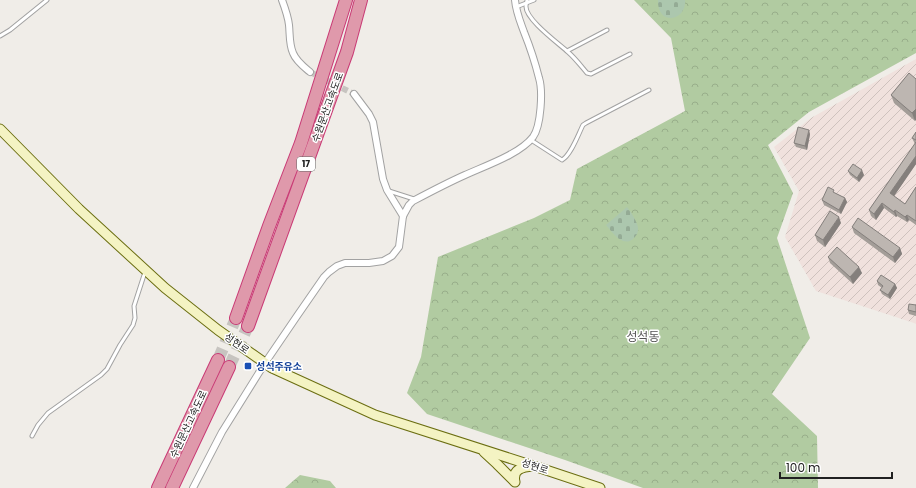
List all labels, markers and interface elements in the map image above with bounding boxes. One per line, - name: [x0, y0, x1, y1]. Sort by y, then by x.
- street label: 수원문산고속도로: [308, 70, 347, 144]
- road number: 17: [297, 157, 315, 171]
- district label: 성석동: [626, 328, 660, 345]
- street label: 성현로: [221, 329, 252, 357]
- place label: 성석주유소: [256, 359, 302, 374]
- marker: 성석주유소: [243, 361, 253, 371]
- street label: 수원문산고속도로: [166, 388, 211, 461]
- scale bar: [780, 454, 892, 480]
- street label: 성현로: [519, 455, 550, 478]
- text: 100 m: [786, 459, 820, 476]

